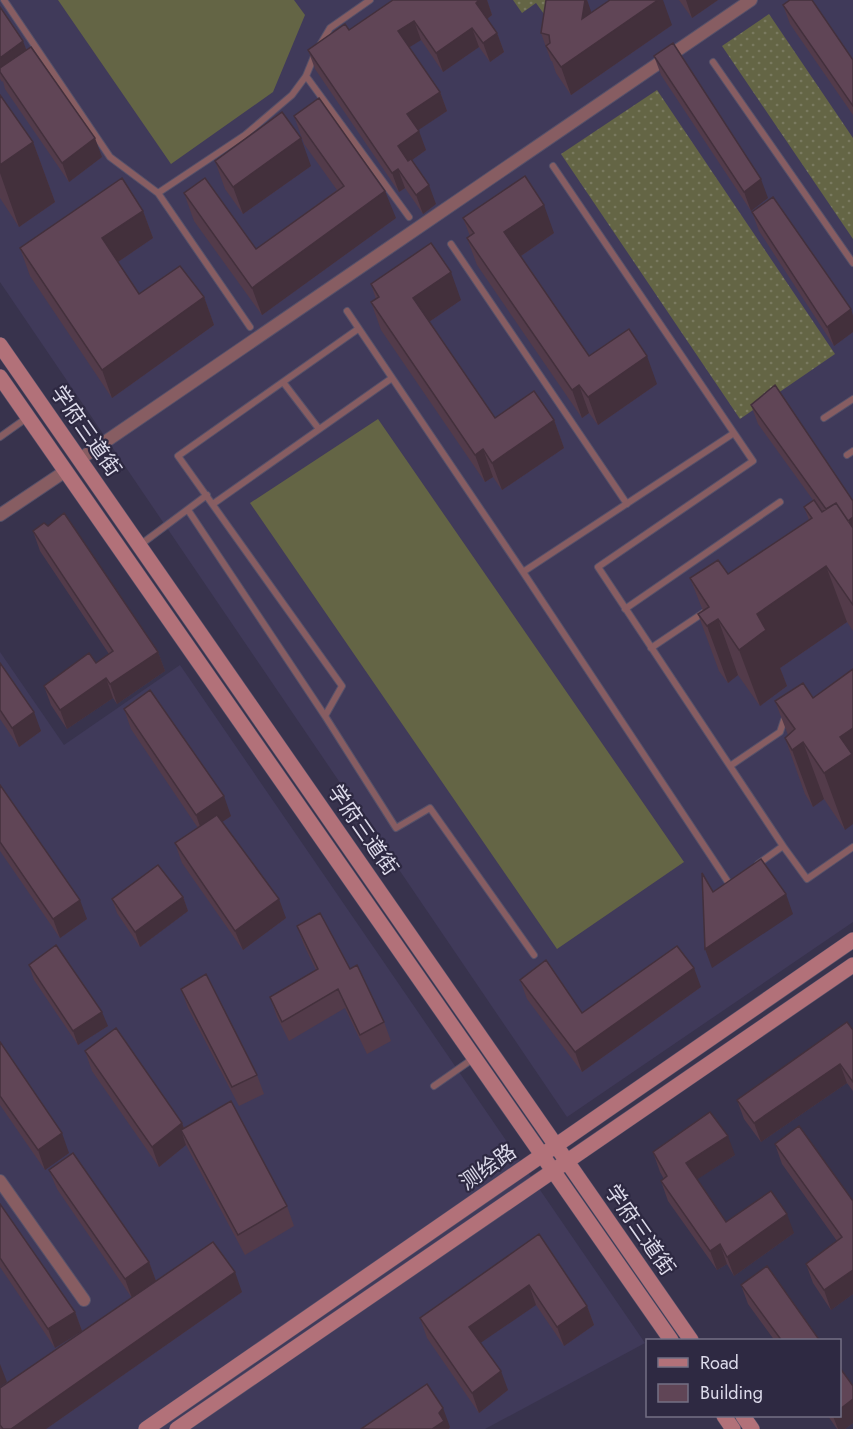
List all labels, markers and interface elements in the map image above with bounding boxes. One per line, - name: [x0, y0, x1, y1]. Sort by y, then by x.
- street label: 学府三道街: [44, 379, 128, 483]
- street label: 学府三道街: [321, 778, 405, 882]
- street label: 测绘路: [454, 1137, 522, 1197]
- street label: 学府三道街: [598, 1178, 682, 1282]
- legend: [646, 1339, 841, 1417]
- text: Road: [700, 1350, 739, 1376]
- text: Building: [700, 1380, 763, 1406]

